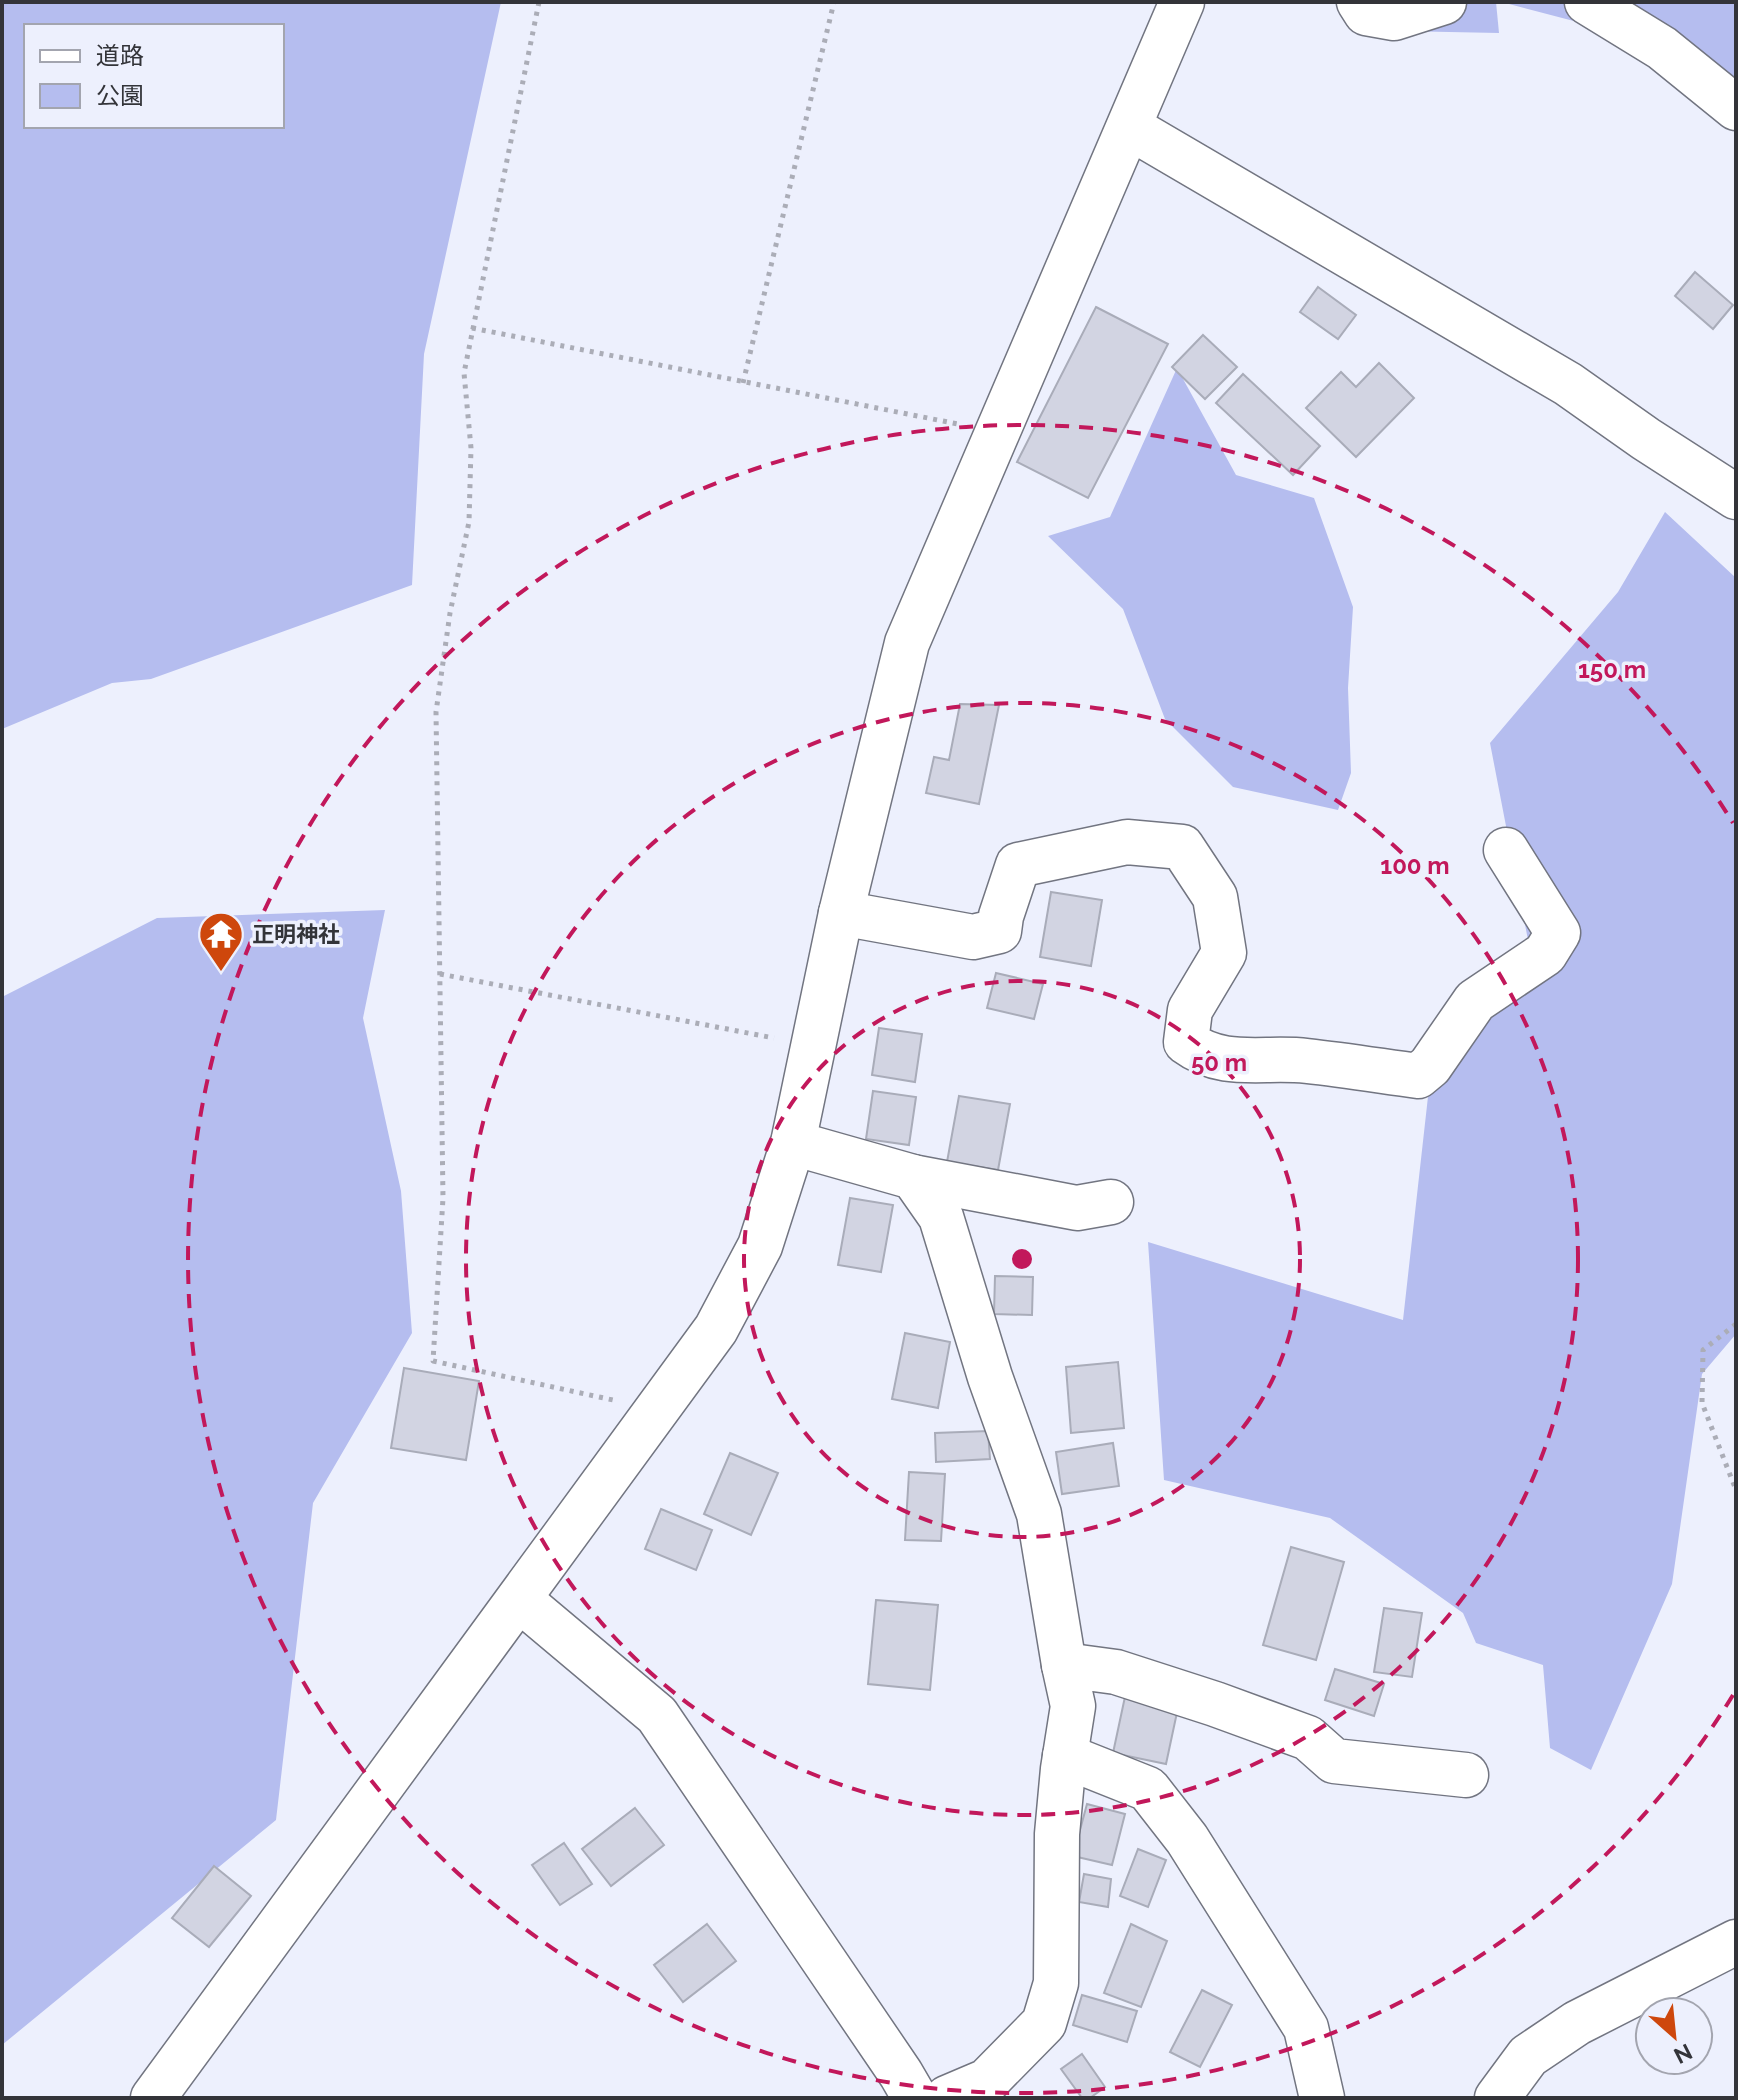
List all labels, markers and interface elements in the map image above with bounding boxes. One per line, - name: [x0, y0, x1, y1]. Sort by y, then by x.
- legend: [24, 24, 284, 128]
- text: 道路: [96, 41, 144, 70]
- text: 公園: [96, 81, 144, 110]
- text: 150 m: [1578, 655, 1646, 684]
- text: 100 m: [1380, 851, 1450, 880]
- temple icon: 正明神社: [197, 910, 245, 973]
- place label: 正明神社: [252, 921, 340, 947]
- text: 50 m: [1191, 1048, 1247, 1077]
- centre of rings: [1008, 1245, 1036, 1273]
- north arrow: [1634, 1996, 1714, 2076]
- text: N: [1670, 2038, 1696, 2069]

